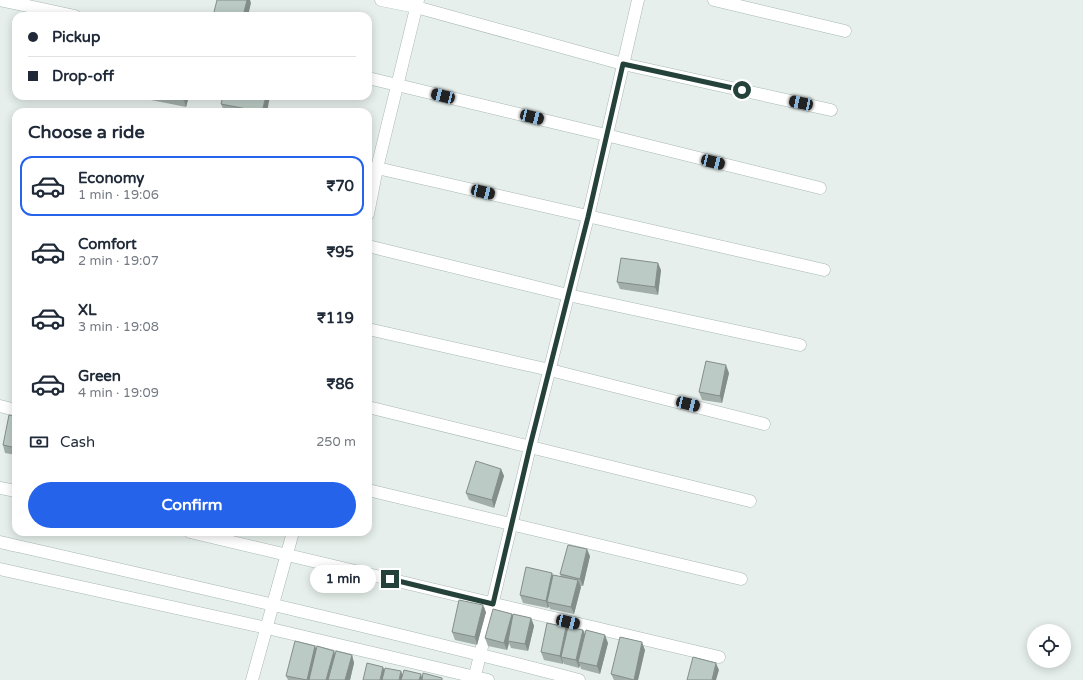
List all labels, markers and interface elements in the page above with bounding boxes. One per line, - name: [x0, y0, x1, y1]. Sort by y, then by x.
- text: Pickup: [52, 28, 100, 46]
- text: Drop-off: [52, 67, 114, 85]
- route start: [733, 81, 751, 99]
- car: [430, 87, 456, 105]
- car: [788, 95, 814, 111]
- car: [519, 108, 545, 126]
- text: Choose a ride: [28, 121, 145, 143]
- car: [700, 153, 726, 171]
- icon: car: [30, 168, 66, 204]
- text: Economy: [78, 169, 144, 187]
- text: ₹70: [326, 177, 354, 195]
- car: [470, 183, 496, 201]
- text: 1 min · 19:06: [78, 187, 159, 203]
- icon: car: [30, 234, 66, 270]
- text: Comfort: [78, 235, 137, 253]
- text: ₹95: [326, 243, 354, 261]
- text: 2 min · 19:07: [78, 253, 159, 269]
- icon: car: [30, 300, 66, 336]
- text: XL: [78, 301, 97, 319]
- text: ₹119: [317, 309, 354, 327]
- text: 3 min · 19:08: [78, 319, 159, 335]
- icon: car: [30, 366, 66, 402]
- text: Green: [78, 367, 121, 385]
- text: ₹86: [326, 375, 354, 393]
- text: 4 min · 19:09: [78, 385, 159, 401]
- car: [675, 395, 701, 413]
- icon: cash: [28, 431, 50, 453]
- text: Cash: [60, 433, 95, 451]
- text: 250 m: [316, 434, 356, 450]
- button: Confirm: [28, 482, 356, 528]
- callout: 1 min: [310, 565, 376, 593]
- route end: [381, 570, 399, 588]
- text: 1 min: [326, 571, 360, 587]
- car: [555, 613, 581, 631]
- map controls: [1027, 624, 1071, 668]
- button: locate: [1027, 624, 1071, 668]

